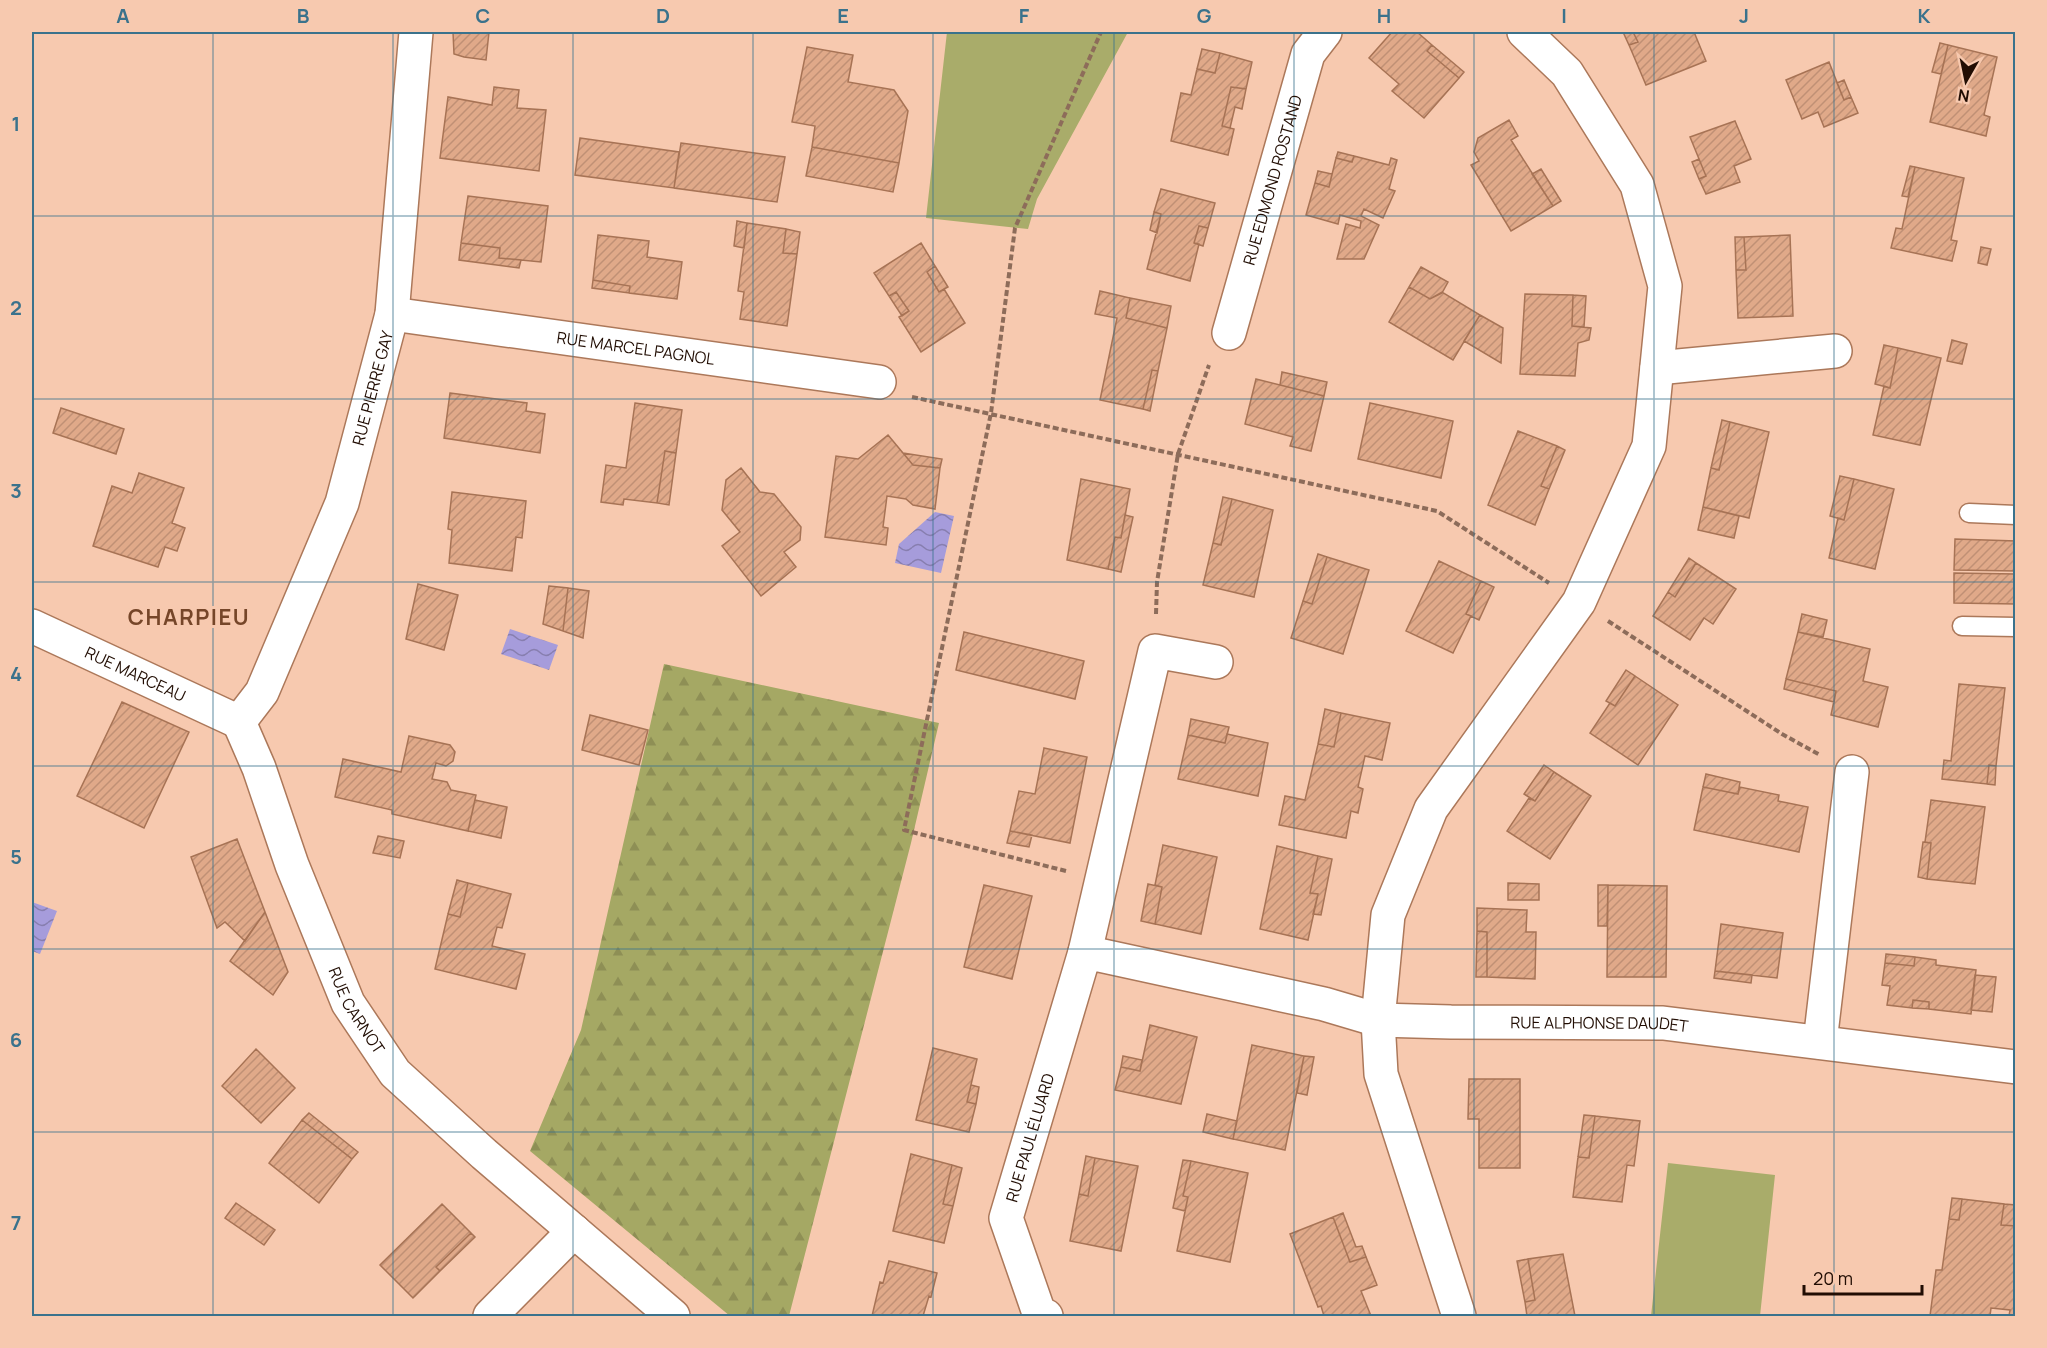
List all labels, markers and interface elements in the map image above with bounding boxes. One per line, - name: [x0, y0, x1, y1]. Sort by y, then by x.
- text: A: [116, 2, 130, 29]
- text: B: [297, 2, 310, 29]
- text: C: [476, 2, 490, 29]
- text: D: [656, 2, 670, 29]
- text: E: [837, 2, 849, 29]
- text: F: [1019, 2, 1030, 29]
- text: G: [1197, 2, 1212, 29]
- text: H: [1377, 2, 1391, 29]
- text: I: [1561, 2, 1567, 29]
- text: J: [1739, 2, 1749, 29]
- text: K: [1918, 2, 1931, 29]
- north arrow: [1936, 51, 1996, 111]
- text: N: [1956, 84, 1971, 108]
- street label: RUE EDMOND ROSTAND: [1238, 92, 1307, 268]
- text: 1: [12, 110, 20, 137]
- text: 2: [10, 294, 22, 321]
- street label: RUE MARCEL PAGNOL: [555, 326, 716, 370]
- street label: RUE PIERRE GAY: [347, 328, 398, 448]
- text: 3: [10, 477, 22, 504]
- district label: CHARPIEU: [128, 602, 250, 632]
- street label: RUE MARCEAU: [81, 641, 189, 707]
- text: 4: [10, 660, 22, 687]
- text: 5: [10, 843, 22, 870]
- street label: RUE CARNOT: [324, 964, 390, 1058]
- street label: RUE ALPHONSE DAUDET: [1510, 1011, 1690, 1037]
- text: 6: [10, 1026, 22, 1053]
- street label: RUE PAUL ÉLUARD: [1000, 1070, 1059, 1205]
- text: 7: [11, 1209, 21, 1236]
- scale bar: [1804, 1258, 1922, 1296]
- text: 20 m: [1813, 1266, 1853, 1290]

